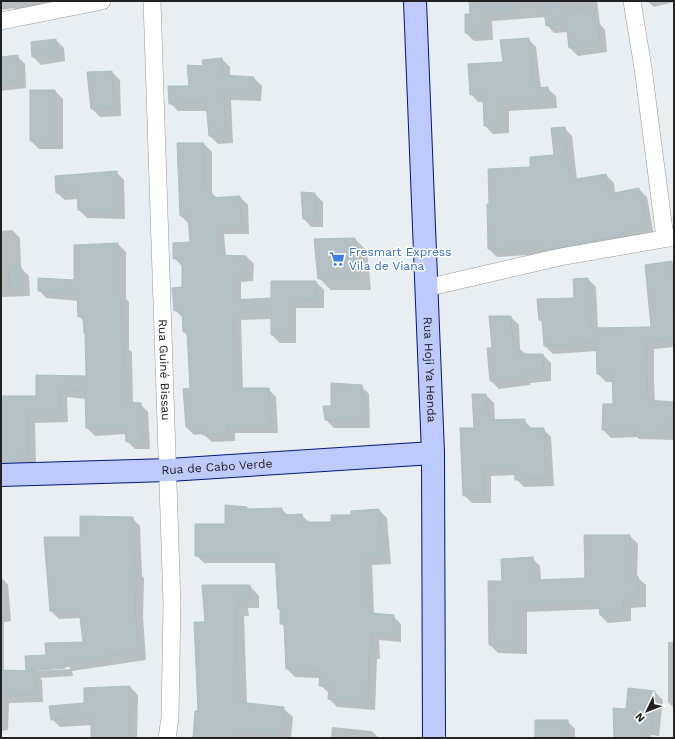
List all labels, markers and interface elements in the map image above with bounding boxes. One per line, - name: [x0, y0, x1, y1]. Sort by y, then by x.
- place label: Fresmart Express Vila de Viana: [349, 245, 452, 273]
- supermarket icon: Fresmart Express Vila de Viana: [328, 250, 346, 268]
- street label: Rua Hoji Ya Henda: [421, 317, 439, 423]
- street label: Rua Guiné Bissau: [156, 319, 173, 421]
- street label: Rua de Cabo Verde: [161, 456, 273, 477]
- north arrow: [627, 691, 667, 731]
- text: N: [633, 710, 648, 725]

